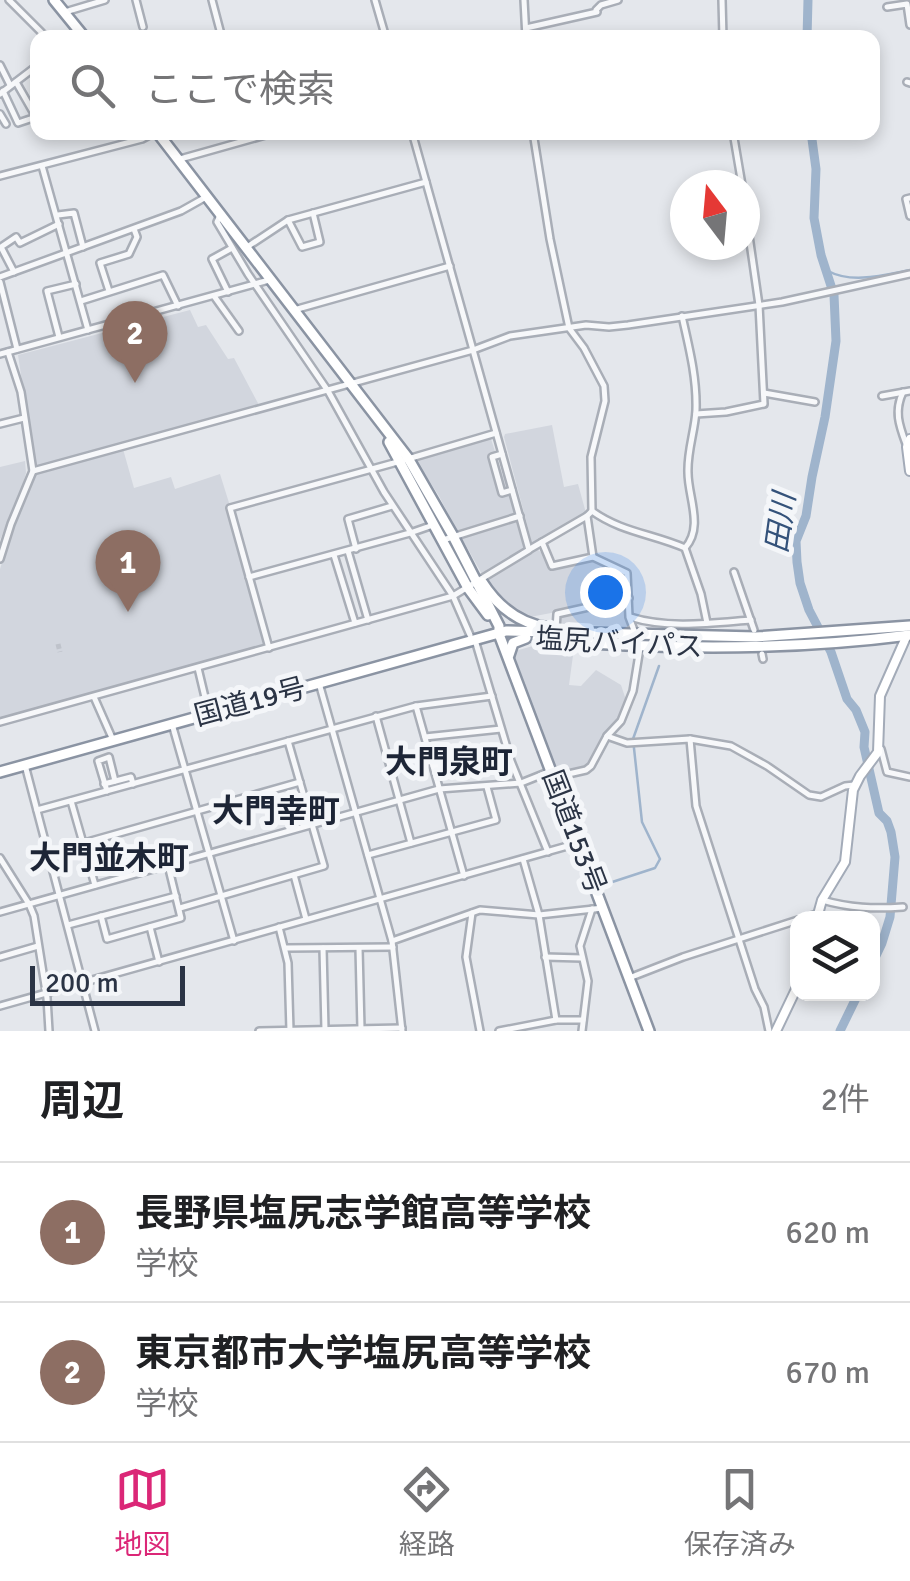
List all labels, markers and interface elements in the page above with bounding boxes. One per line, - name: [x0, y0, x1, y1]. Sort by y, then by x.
- search box: [30, 30, 880, 140]
- icon: search: [65, 58, 120, 113]
- text: ここで検索: [145, 66, 335, 113]
- north arrow: [670, 170, 760, 260]
- pin: 2: [102, 300, 168, 383]
- water label: 田川: [759, 488, 804, 555]
- pin: 1: [96, 530, 160, 612]
- your location: [580, 567, 631, 618]
- street label: 塩尻バイパス: [534, 622, 704, 664]
- street label: 国道19号: [190, 671, 310, 733]
- district label: 大門泉町: [385, 743, 513, 782]
- street label: 国道153号: [535, 766, 613, 898]
- district label: 大門幸町: [212, 792, 340, 831]
- district label: 大門並木町: [29, 839, 189, 878]
- map controls: [790, 911, 880, 1001]
- button: layers: [790, 911, 880, 1001]
- scale bar: [30, 961, 185, 1006]
- text: 200 m: [45, 966, 119, 1000]
- text: 周辺: [40, 1076, 124, 1127]
- text: 2件: [821, 1080, 870, 1119]
- text: 長野県塩尻志学館高等学校: [135, 1190, 591, 1237]
- text: 1: [64, 1213, 81, 1252]
- text: 620 m: [786, 1213, 870, 1252]
- text: 学校: [135, 1244, 199, 1283]
- text: 東京都市大学塩尻高等学校: [135, 1330, 591, 1377]
- text: 2: [64, 1353, 81, 1392]
- text: 670 m: [786, 1353, 870, 1392]
- text: 学校: [135, 1384, 199, 1423]
- tab: 地図: [114, 1462, 170, 1562]
- tab: 経路: [399, 1462, 455, 1562]
- tab: 保存済み: [684, 1462, 796, 1562]

